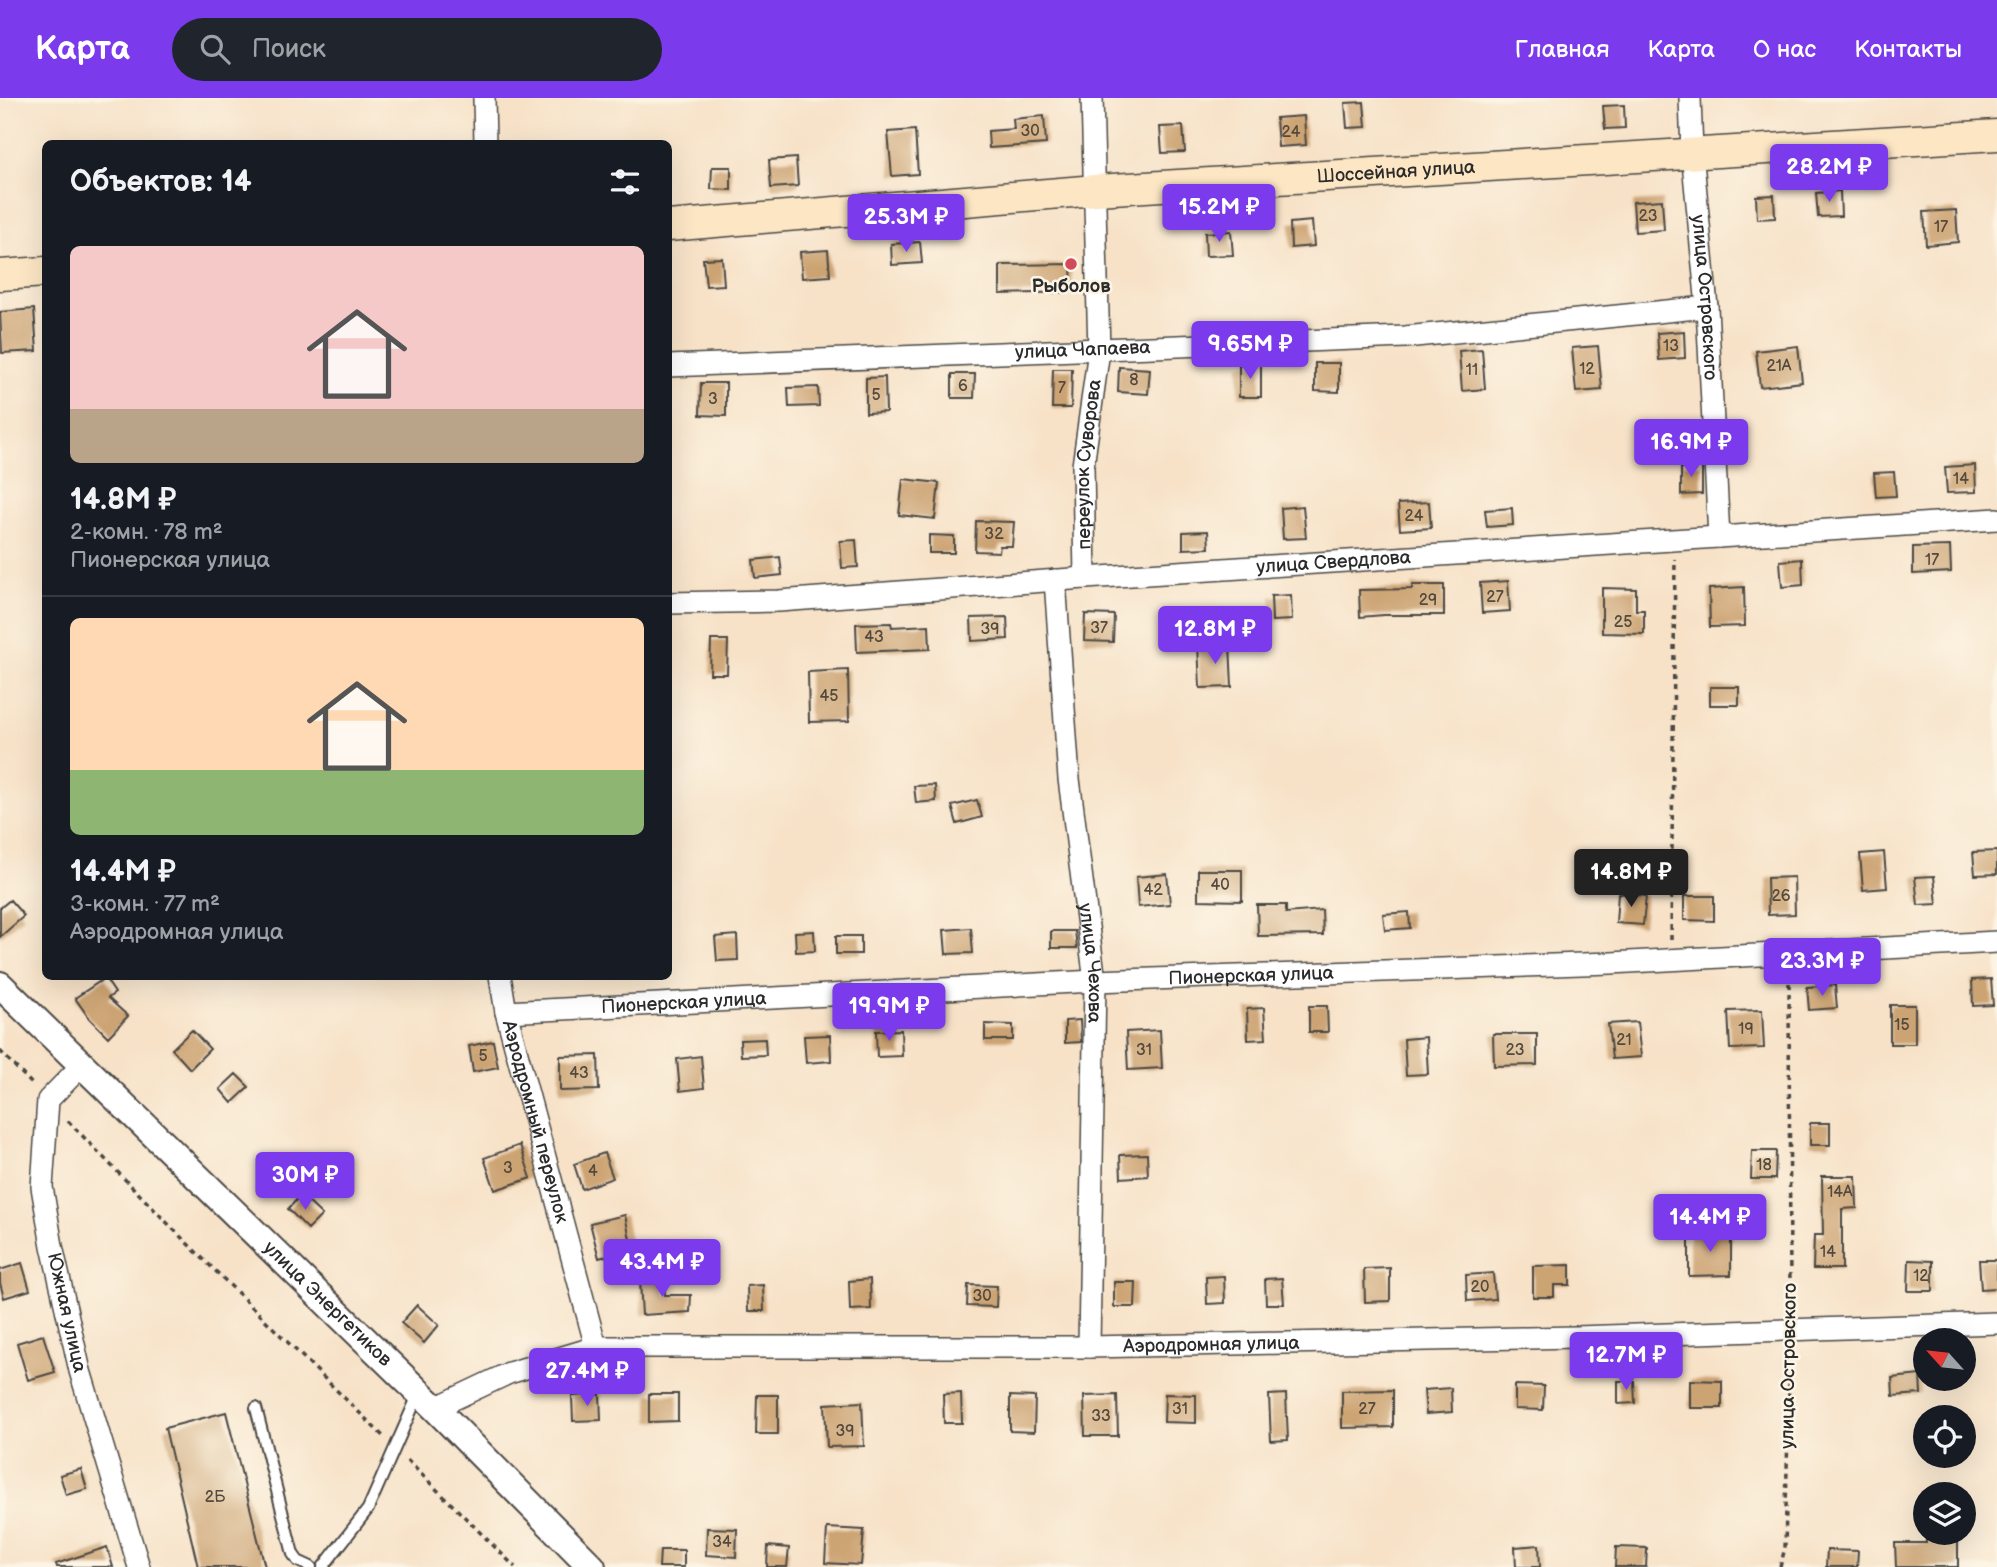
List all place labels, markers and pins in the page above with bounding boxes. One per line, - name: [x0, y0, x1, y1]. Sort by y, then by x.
- pin: 28.2M ₽: [1764, 144, 1894, 204]
- pin: 15.2M ₽: [1154, 184, 1284, 244]
- pin: 25.3M ₽: [841, 194, 971, 254]
- marker: Рыболов: [1063, 256, 1079, 272]
- place label: Рыболов: [1031, 275, 1111, 298]
- pin: 9.65M ₽: [1185, 322, 1315, 381]
- pin: 16.9M ₽: [1626, 420, 1756, 479]
- pin: 12.8M ₽: [1150, 606, 1280, 666]
- pin: 14.8M ₽: [1566, 850, 1696, 909]
- pin: 23.3M ₽: [1757, 939, 1887, 998]
- pin: 19.9M ₽: [824, 984, 954, 1043]
- pin: 30M ₽: [256, 1152, 354, 1212]
- pin: 14.4M ₽: [1645, 1194, 1775, 1254]
- pin: 43.4M ₽: [597, 1240, 727, 1299]
- pin: 12.7M ₽: [1561, 1332, 1691, 1392]
- pin: 27.4M ₽: [522, 1348, 652, 1408]

